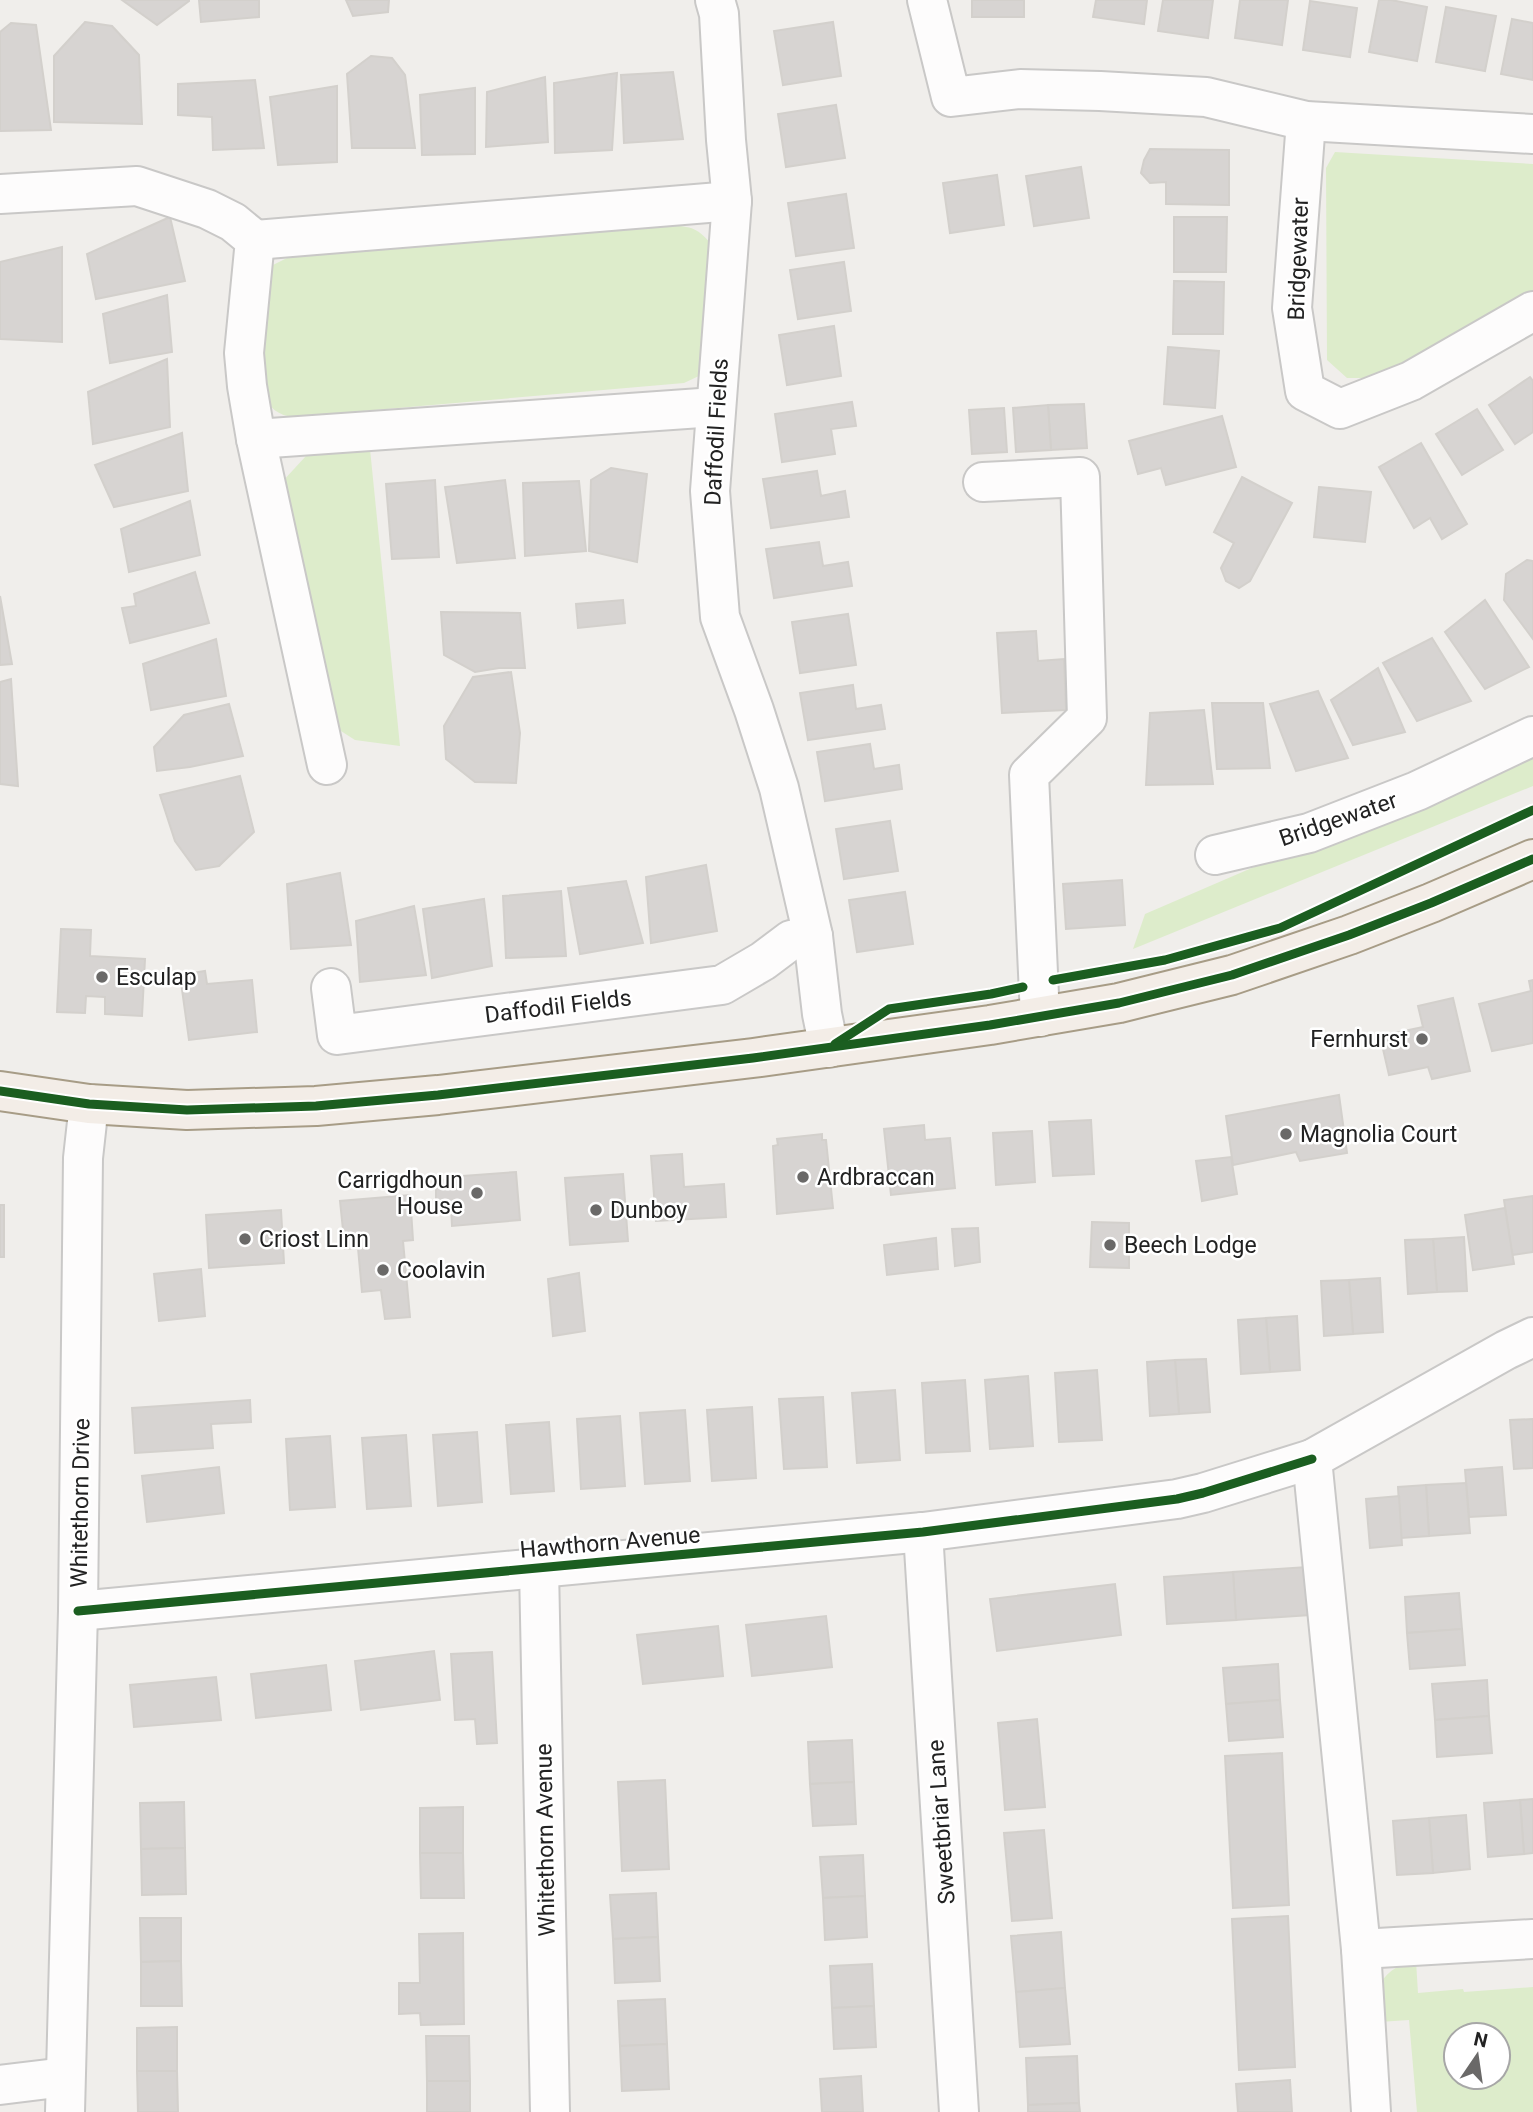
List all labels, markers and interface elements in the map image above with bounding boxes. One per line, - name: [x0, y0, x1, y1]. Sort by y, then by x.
- street label: Bridgewater: [1283, 197, 1314, 321]
- street label: Daffodil Fields: [699, 358, 734, 506]
- street label: Bridgewater: [1276, 787, 1401, 852]
- place label: Esculap: [116, 964, 197, 991]
- marker: Esculap: [94, 969, 110, 985]
- street label: Daffodil Fields: [483, 984, 633, 1029]
- place label: Fernhurst: [1310, 1026, 1408, 1053]
- marker: Fernhurst: [1414, 1031, 1430, 1047]
- place label: Magnolia Court: [1300, 1121, 1457, 1148]
- marker: Magnolia Court: [1278, 1126, 1294, 1142]
- place label: Ardbraccan: [817, 1164, 935, 1191]
- place label: Carrigdhoun House: [337, 1167, 463, 1220]
- marker: Ardbraccan: [795, 1169, 811, 1185]
- marker: Carrigdhoun House: [469, 1185, 485, 1201]
- place label: Dunboy: [610, 1197, 687, 1224]
- marker: Dunboy: [588, 1202, 604, 1218]
- place label: Criost Linn: [259, 1226, 369, 1253]
- marker: Criost Linn: [237, 1231, 253, 1247]
- place label: Beech Lodge: [1124, 1232, 1257, 1259]
- marker: Beech Lodge: [1102, 1237, 1118, 1253]
- place label: Coolavin: [397, 1257, 486, 1284]
- marker: Coolavin: [375, 1262, 391, 1278]
- street label: Whitethorn Drive: [66, 1418, 95, 1588]
- street label: Hawthorn Avenue: [519, 1521, 701, 1564]
- street label: Sweetbriar Lane: [922, 1739, 961, 1905]
- street label: Whitethorn Avenue: [530, 1743, 561, 1937]
- north arrow: [1442, 2021, 1512, 2091]
- text: N: [1472, 2027, 1490, 2053]

